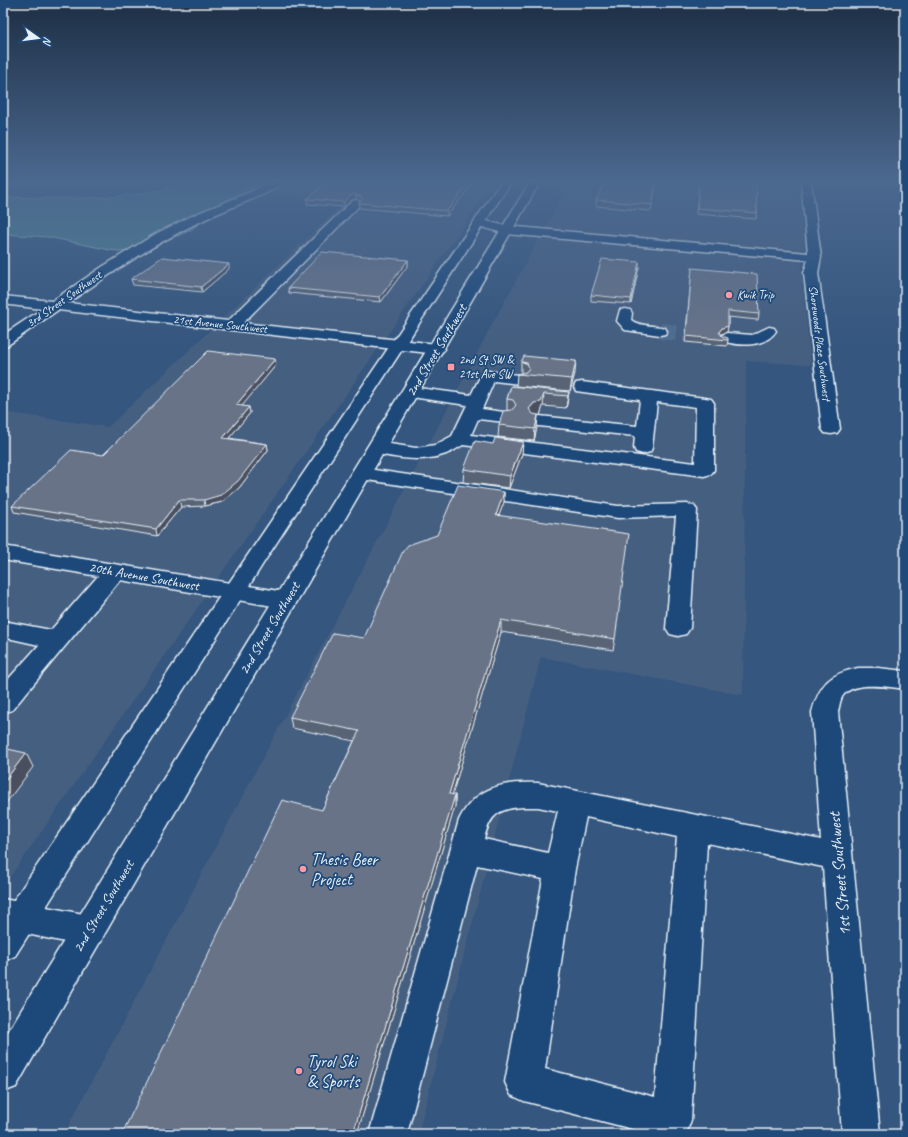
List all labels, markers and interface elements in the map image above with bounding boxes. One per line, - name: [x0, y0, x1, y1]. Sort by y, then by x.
- north arrow: [18, 18, 58, 58]
- text: N: [40, 35, 55, 48]
- street label: 3rd Street Southwest: [23, 267, 106, 331]
- street label: Shorewoods Place Southwest: [805, 284, 835, 404]
- place label: Kwik Trip: [737, 287, 775, 303]
- marker: Kwik Trip: [724, 290, 734, 300]
- street label: 2nd Street Southwest: [402, 300, 471, 399]
- street label: 21st Avenue Southwest: [172, 311, 269, 337]
- place label: 2nd St SW & 21st Ave SW: [459, 352, 515, 382]
- marker: 2nd St SW & 21st Ave SW: [446, 362, 456, 372]
- street label: 20th Avenue Southwest: [87, 558, 202, 595]
- street label: 2nd Street Southwest: [235, 578, 304, 677]
- street label: 1st Street Southwest: [823, 809, 855, 937]
- place label: Thesis Beer Project: [311, 849, 379, 890]
- street label: 2nd Street Southwest: [69, 856, 138, 955]
- marker: Thesis Beer Project: [298, 864, 308, 874]
- place label: Tyrol Ski & Sports: [307, 1051, 361, 1092]
- marker: Tyrol Ski & Sports: [294, 1066, 304, 1076]

